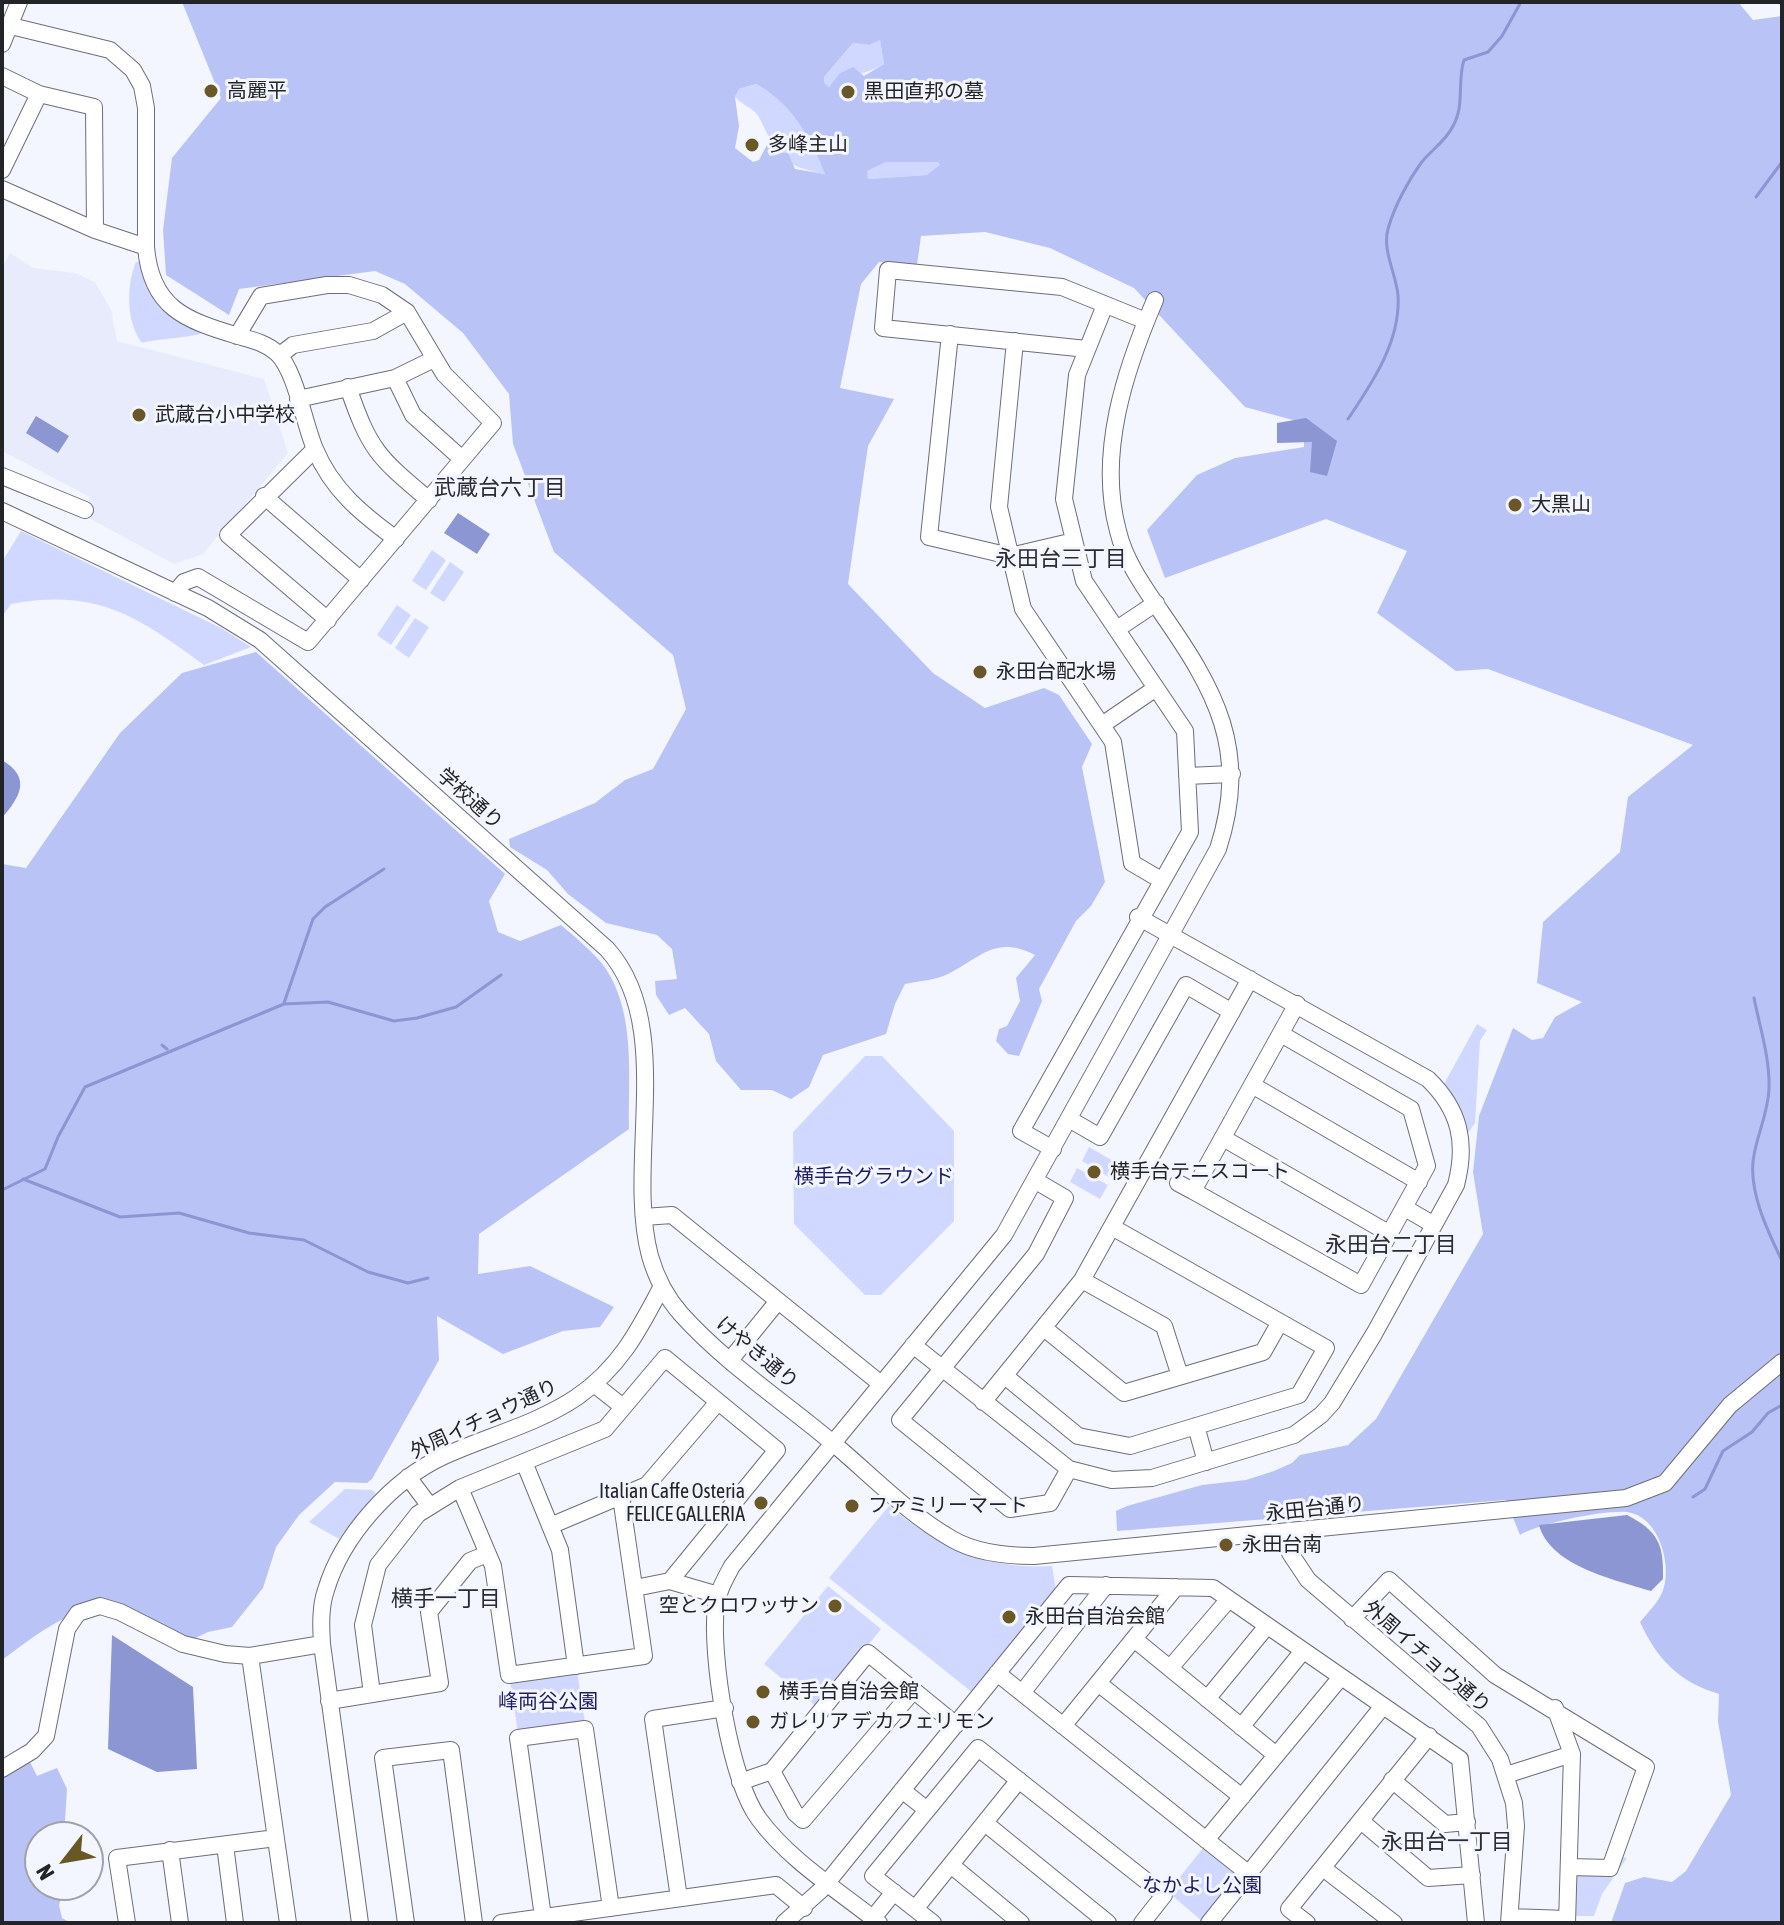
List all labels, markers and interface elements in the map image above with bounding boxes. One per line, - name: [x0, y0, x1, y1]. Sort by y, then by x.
- place label: 高麗平: [227, 79, 287, 103]
- place label: 黒田直邦の墓: [864, 80, 984, 104]
- marker: 高麗平: [202, 82, 220, 100]
- marker: 黒田直邦の墓: [839, 83, 857, 101]
- place label: 多峰主山: [768, 133, 848, 157]
- marker: 多峰主山: [743, 136, 761, 154]
- place label: 武蔵台小中学校: [155, 403, 295, 427]
- marker: 武蔵台小中学校: [130, 406, 148, 424]
- district label: 武蔵台六丁目: [434, 475, 566, 501]
- place label: 大黒山: [1531, 493, 1591, 517]
- marker: 大黒山: [1506, 496, 1524, 514]
- district label: 永田台三丁目: [995, 546, 1127, 572]
- place label: 永田台配水場: [996, 660, 1116, 684]
- marker: 永田台配水場: [971, 663, 989, 681]
- street label: 学校通り: [432, 763, 508, 835]
- place label: 横手台テニスコート: [1110, 1160, 1290, 1184]
- marker: 横手台テニスコート: [1085, 1163, 1103, 1181]
- park label: 横手台グラウンド: [794, 1165, 954, 1189]
- district label: 永田台二丁目: [1325, 1232, 1457, 1258]
- street label: けやき通り: [711, 1312, 803, 1394]
- street label: 外周イチョウ通り: [406, 1374, 562, 1464]
- place label: Italian Caffe Osteria FELICE GALLERIA: [599, 1480, 745, 1527]
- street label: 永田台通り: [1264, 1492, 1366, 1526]
- marker: Italian Caffe Osteria FELICE GALLERIA: [752, 1494, 770, 1512]
- place label: ファミリーマート: [868, 1494, 1028, 1518]
- marker: ファミリーマート: [843, 1497, 861, 1515]
- place label: 永田台南: [1242, 1533, 1322, 1557]
- marker: 永田台南: [1217, 1536, 1235, 1554]
- district label: 横手一丁目: [391, 1586, 501, 1612]
- place label: 空とクロワッサン: [659, 1594, 819, 1618]
- street label: 外周イチョウ通り: [1359, 1595, 1495, 1719]
- marker: 空とクロワッサン: [826, 1597, 844, 1615]
- place label: 永田台自治会館: [1025, 1605, 1165, 1629]
- marker: 永田台自治会館: [1000, 1608, 1018, 1626]
- place label: 横手台自治会館: [779, 1680, 919, 1704]
- marker: 横手台自治会館: [754, 1683, 772, 1701]
- park label: 峰両谷公園: [498, 1690, 598, 1714]
- place label: ガレリア デ カフェリモン: [769, 1710, 994, 1734]
- marker: ガレリア デ カフェリモン: [744, 1713, 762, 1731]
- north arrow: [24, 1821, 104, 1901]
- district label: 永田台一丁目: [1381, 1829, 1513, 1855]
- text: N: [31, 1860, 60, 1885]
- park label: なかよし公園: [1142, 1874, 1262, 1898]

